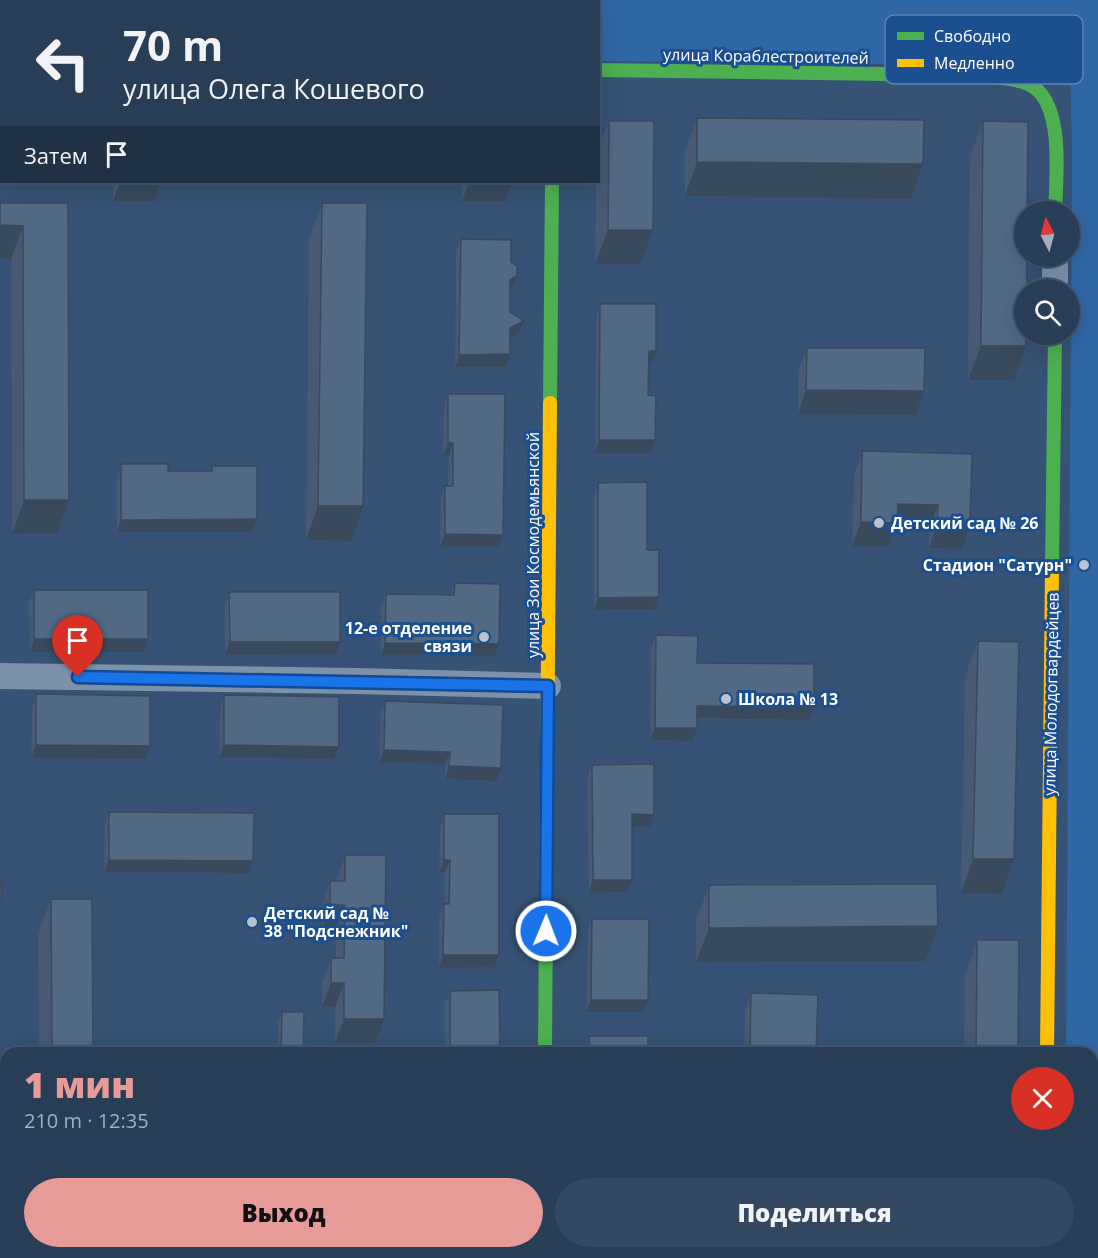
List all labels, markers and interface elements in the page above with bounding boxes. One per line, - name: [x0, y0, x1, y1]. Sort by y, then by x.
- legend: [885, 15, 1083, 84]
- text: 70 m: [123, 16, 223, 73]
- icon: left: [24, 24, 102, 102]
- text: Свободно: [934, 25, 1011, 47]
- street label: улица Кораблестроителей: [663, 43, 869, 69]
- text: Медленно: [934, 52, 1015, 74]
- text: улица Олега Кошевого: [123, 70, 425, 107]
- icon: arrive: [100, 138, 133, 171]
- text: Затем: [24, 140, 88, 170]
- north arrow: [1014, 201, 1080, 267]
- map controls: [1014, 201, 1080, 345]
- button: search: [1014, 279, 1080, 345]
- street label: улица Зои Космодемьянской: [522, 432, 544, 658]
- place label: Детский сад № 26: [891, 512, 1038, 534]
- marker: Детский сад № 26: [872, 516, 886, 530]
- place label: Стадион "Сатурн": [923, 554, 1072, 576]
- marker: Стадион "Сатурн": [1077, 558, 1091, 572]
- street label: улица Молодогвардейцев: [1038, 592, 1064, 796]
- pin: [52, 615, 103, 677]
- place label: 12-е отделение связи: [345, 617, 472, 657]
- icon: arrive: [61, 624, 94, 657]
- marker: 12-е отделение связи: [477, 630, 491, 644]
- place label: Школа № 13: [738, 688, 838, 710]
- marker: Школа № 13: [719, 692, 733, 706]
- position arrow: [514, 899, 578, 963]
- place label: Детский сад № 38 "Подснежник": [264, 902, 408, 942]
- marker: Детский сад № 38 "Подснежник": [245, 915, 259, 929]
- text: 1 мин: [24, 1060, 135, 1109]
- button: close: [1011, 1067, 1074, 1130]
- text: 210 m · 12:35: [24, 1107, 149, 1134]
- button: Выход: [24, 1178, 543, 1247]
- button: Поделиться: [555, 1178, 1074, 1247]

